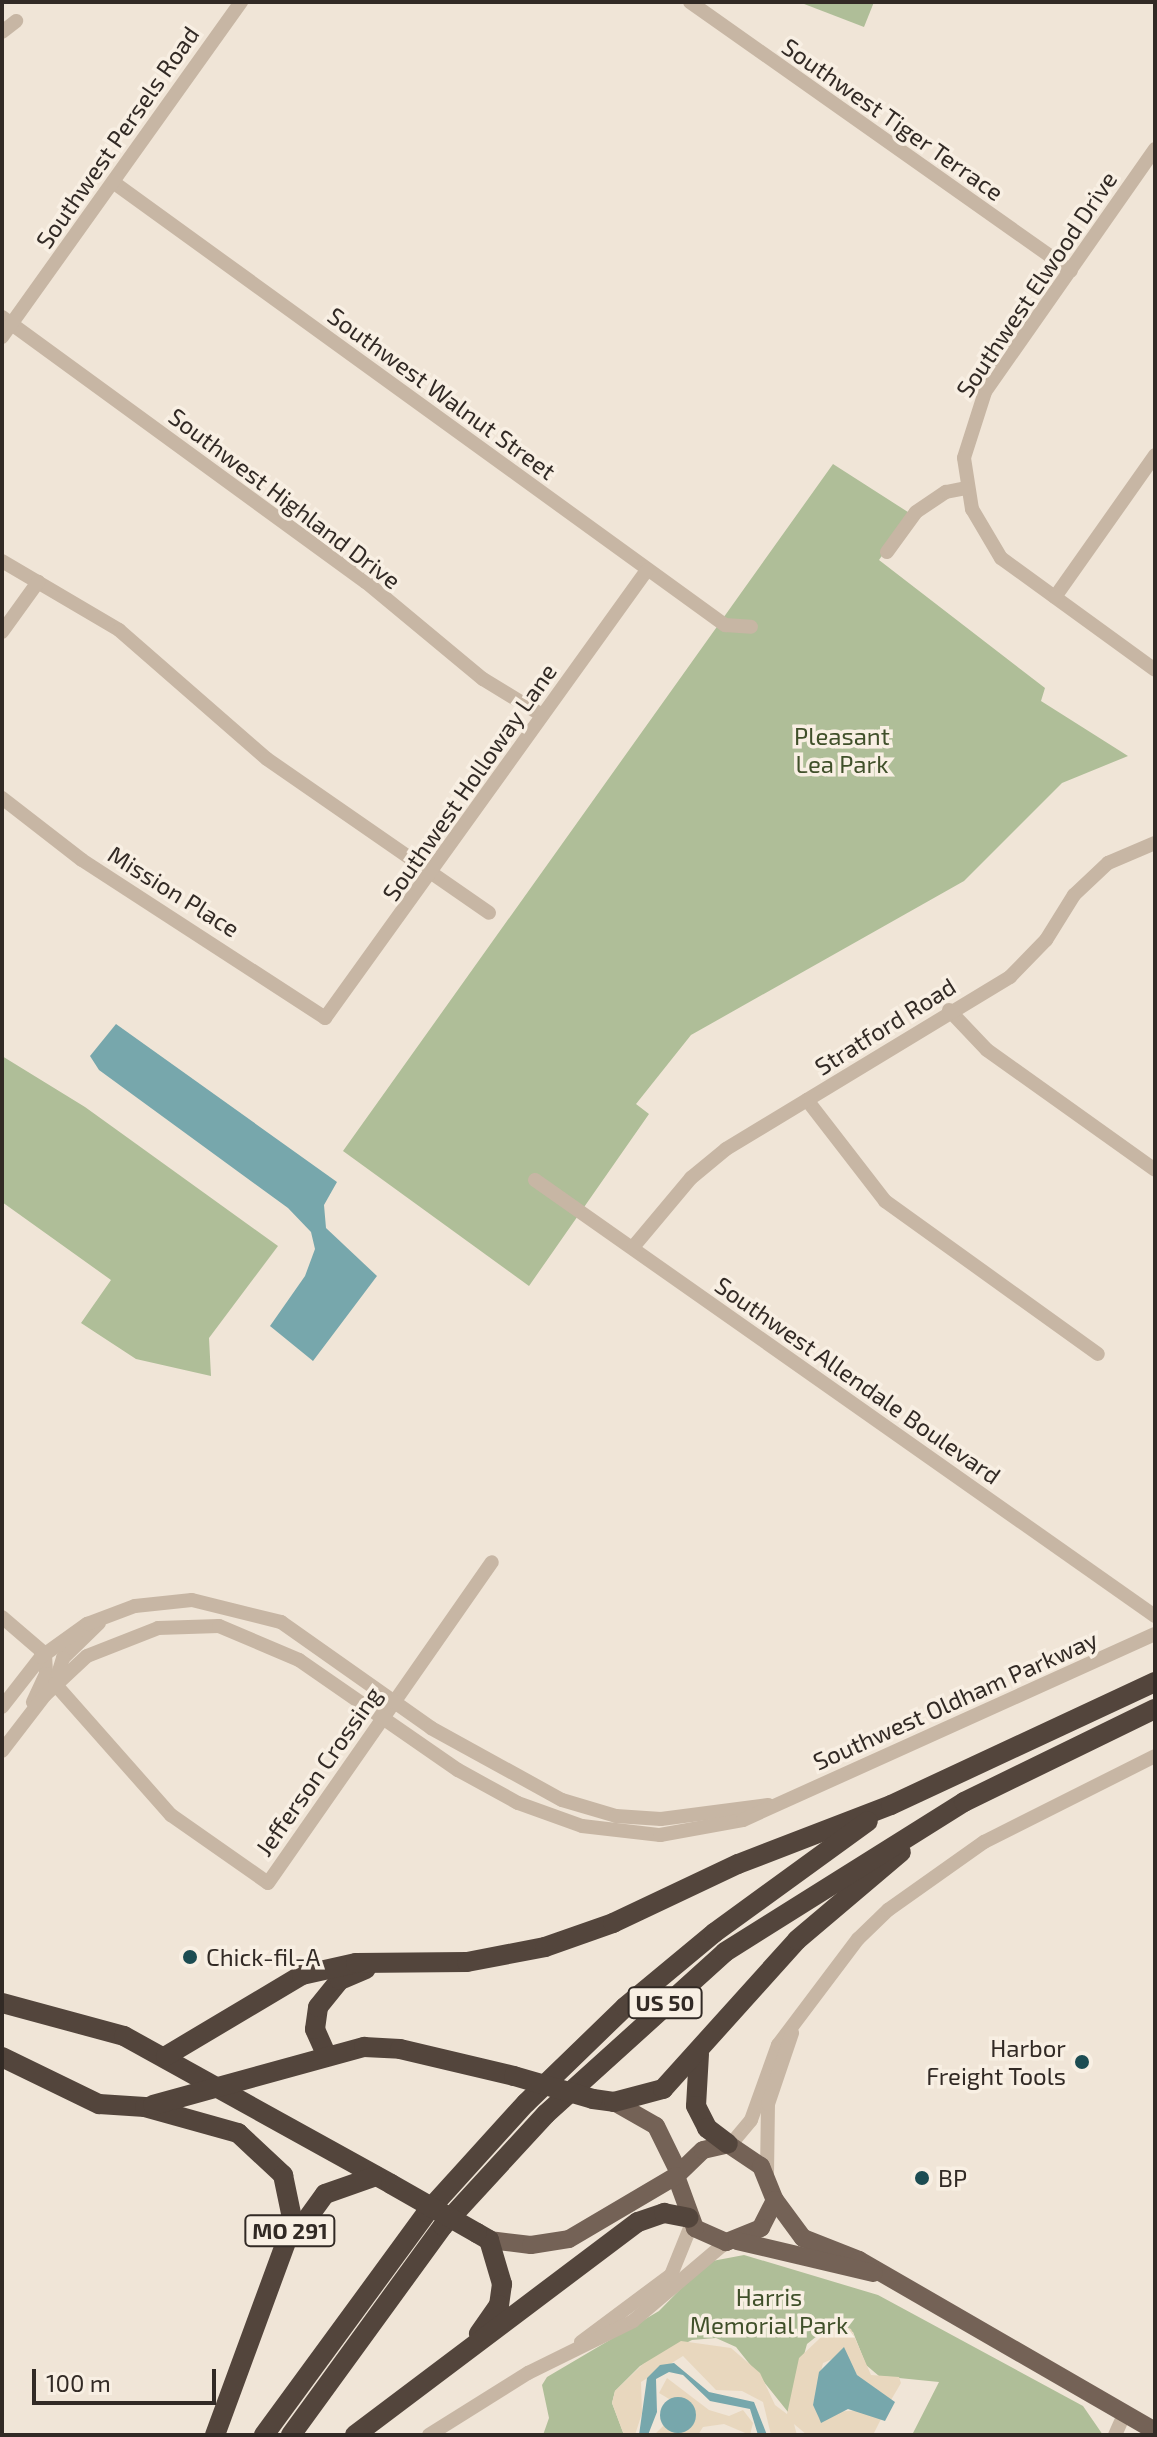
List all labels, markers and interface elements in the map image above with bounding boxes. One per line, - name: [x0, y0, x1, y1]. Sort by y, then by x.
- street label: Southwest Persels Road: [29, 20, 205, 254]
- street label: Southwest Tiger Terrace: [776, 31, 1010, 207]
- street label: Southwest Elwood Drive: [950, 166, 1122, 402]
- street label: Southwest Walnut Street: [322, 301, 562, 485]
- street label: Southwest Highland Drive: [163, 401, 407, 595]
- street label: Southwest Holloway Lane: [376, 657, 562, 907]
- park label: Pleasant Lea Park: [794, 722, 890, 778]
- street label: Mission Place: [103, 839, 245, 943]
- street label: Stratford Road: [809, 971, 961, 1081]
- street label: Southwest Allendale Boulevard: [709, 1270, 1007, 1490]
- street label: Southwest Oldham Parkway: [808, 1624, 1102, 1776]
- street label: Jefferson Crossing: [249, 1681, 387, 1861]
- place label: Chick-fil-A: [206, 1943, 320, 1971]
- marker: Chick-fil-A: [181, 1948, 199, 1966]
- road number: US 50: [627, 1985, 703, 2021]
- place label: Harbor Freight Tools: [926, 2034, 1066, 2090]
- marker: Harbor Freight Tools: [1073, 2053, 1091, 2071]
- place label: BP: [938, 2164, 967, 2192]
- marker: BP: [913, 2169, 931, 2187]
- road number: MO 291: [244, 2213, 336, 2249]
- park label: Harris Memorial Park: [690, 2283, 848, 2339]
- scale bar: [36, 2353, 220, 2403]
- text: 100 m: [46, 2368, 111, 2397]

